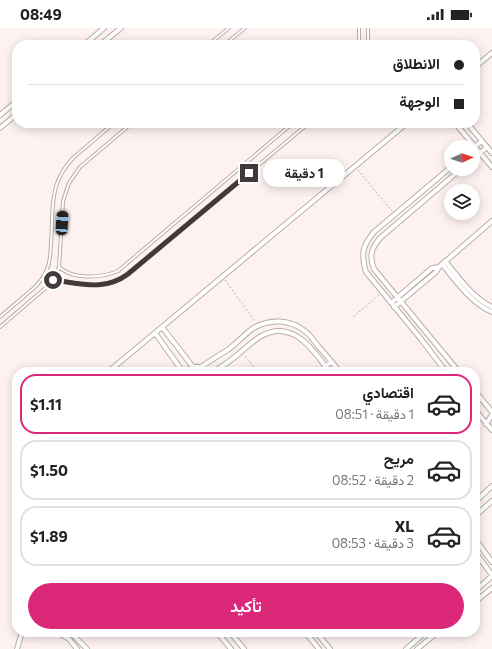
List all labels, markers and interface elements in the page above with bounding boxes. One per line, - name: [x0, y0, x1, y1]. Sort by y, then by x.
- text: 08:49: [20, 5, 62, 23]
- text: الانطلاق: [393, 54, 440, 72]
- text: الوجهة: [399, 92, 440, 110]
- north arrow: [444, 140, 480, 176]
- map controls: [444, 140, 480, 220]
- callout: 1 دقيقة: [263, 159, 345, 187]
- route end: [240, 164, 258, 182]
- text: 1 دقيقة: [284, 165, 324, 181]
- button: layers: [444, 184, 480, 220]
- car: [55, 211, 69, 235]
- route start: [44, 271, 62, 289]
- text: اقتصادي: [362, 383, 414, 401]
- icon: car: [426, 386, 462, 422]
- text: $1.11: [30, 395, 62, 413]
- text: 1 دقيقة · 08:51: [335, 406, 414, 422]
- text: مريح: [384, 449, 414, 467]
- icon: car: [426, 452, 462, 488]
- text: $1.50: [30, 461, 68, 479]
- text: 2 دقيقة · 08:52: [332, 472, 414, 488]
- text: XL: [395, 517, 414, 535]
- icon: car: [426, 518, 462, 554]
- text: $1.89: [30, 527, 68, 545]
- text: 3 دقيقة · 08:53: [332, 535, 414, 551]
- button: تأكيد: [28, 583, 464, 629]

